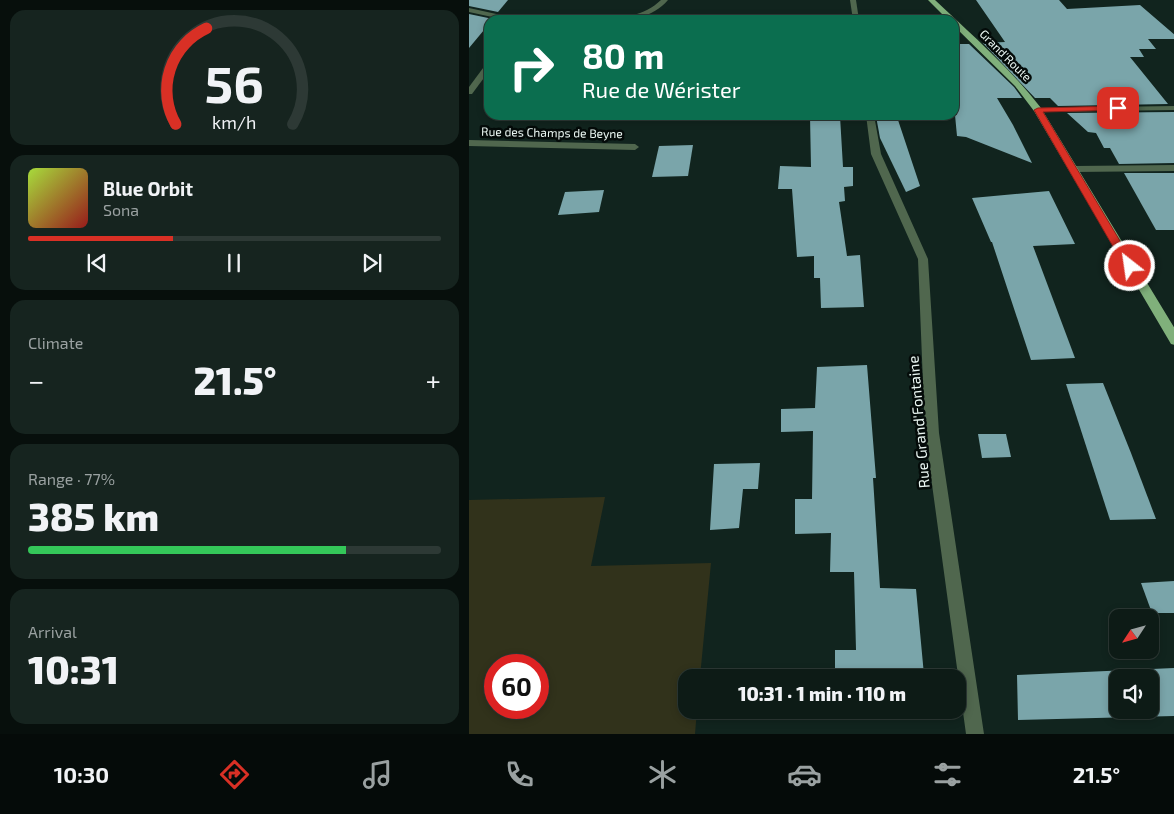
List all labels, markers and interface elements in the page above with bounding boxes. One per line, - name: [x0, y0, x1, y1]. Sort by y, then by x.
- street label: Grand'Route: [977, 26, 1035, 84]
- text: 80 m: [582, 34, 664, 76]
- icon: right: [499, 35, 564, 100]
- text: 56: [205, 51, 264, 113]
- text: Rue de Wérister: [582, 76, 741, 102]
- pin: [1097, 87, 1139, 129]
- icon: arrive: [1104, 94, 1132, 122]
- text: km/h: [212, 111, 257, 133]
- street label: Rue des Champs de Beyne: [481, 124, 623, 140]
- text: Blue Orbit: [103, 177, 193, 200]
- text: Sona: [103, 200, 139, 219]
- position arrow: [1103, 239, 1155, 291]
- icon: previous: [83, 249, 111, 277]
- icon: pause: [220, 249, 248, 277]
- icon: next: [358, 249, 386, 277]
- text: Climate: [28, 333, 83, 352]
- street label: Rue Grand'Fontaine: [903, 355, 933, 489]
- text: 21.5°: [193, 357, 277, 403]
- text: −: [28, 363, 44, 397]
- text: +: [426, 363, 441, 397]
- text: Range · 77%: [28, 469, 115, 488]
- text: 385 km: [28, 493, 159, 539]
- north arrow: [1109, 609, 1159, 659]
- map controls: [1109, 609, 1159, 719]
- text: Arrival: [28, 622, 77, 641]
- text: 10:31: [28, 646, 119, 692]
- speed limit sign: 60: [484, 654, 549, 719]
- button: sound: [1109, 669, 1159, 719]
- text: 10:31 · 1 min · 110 m: [738, 682, 906, 705]
- icon: directions: [217, 757, 252, 792]
- icon: music: [360, 757, 395, 792]
- icon: phone: [502, 757, 537, 792]
- icon: climate: [645, 757, 680, 792]
- icon: car: [787, 757, 822, 792]
- icon: filters: [930, 757, 965, 792]
- text: 10:30: [54, 761, 109, 787]
- text: 21.5°: [1073, 761, 1120, 787]

